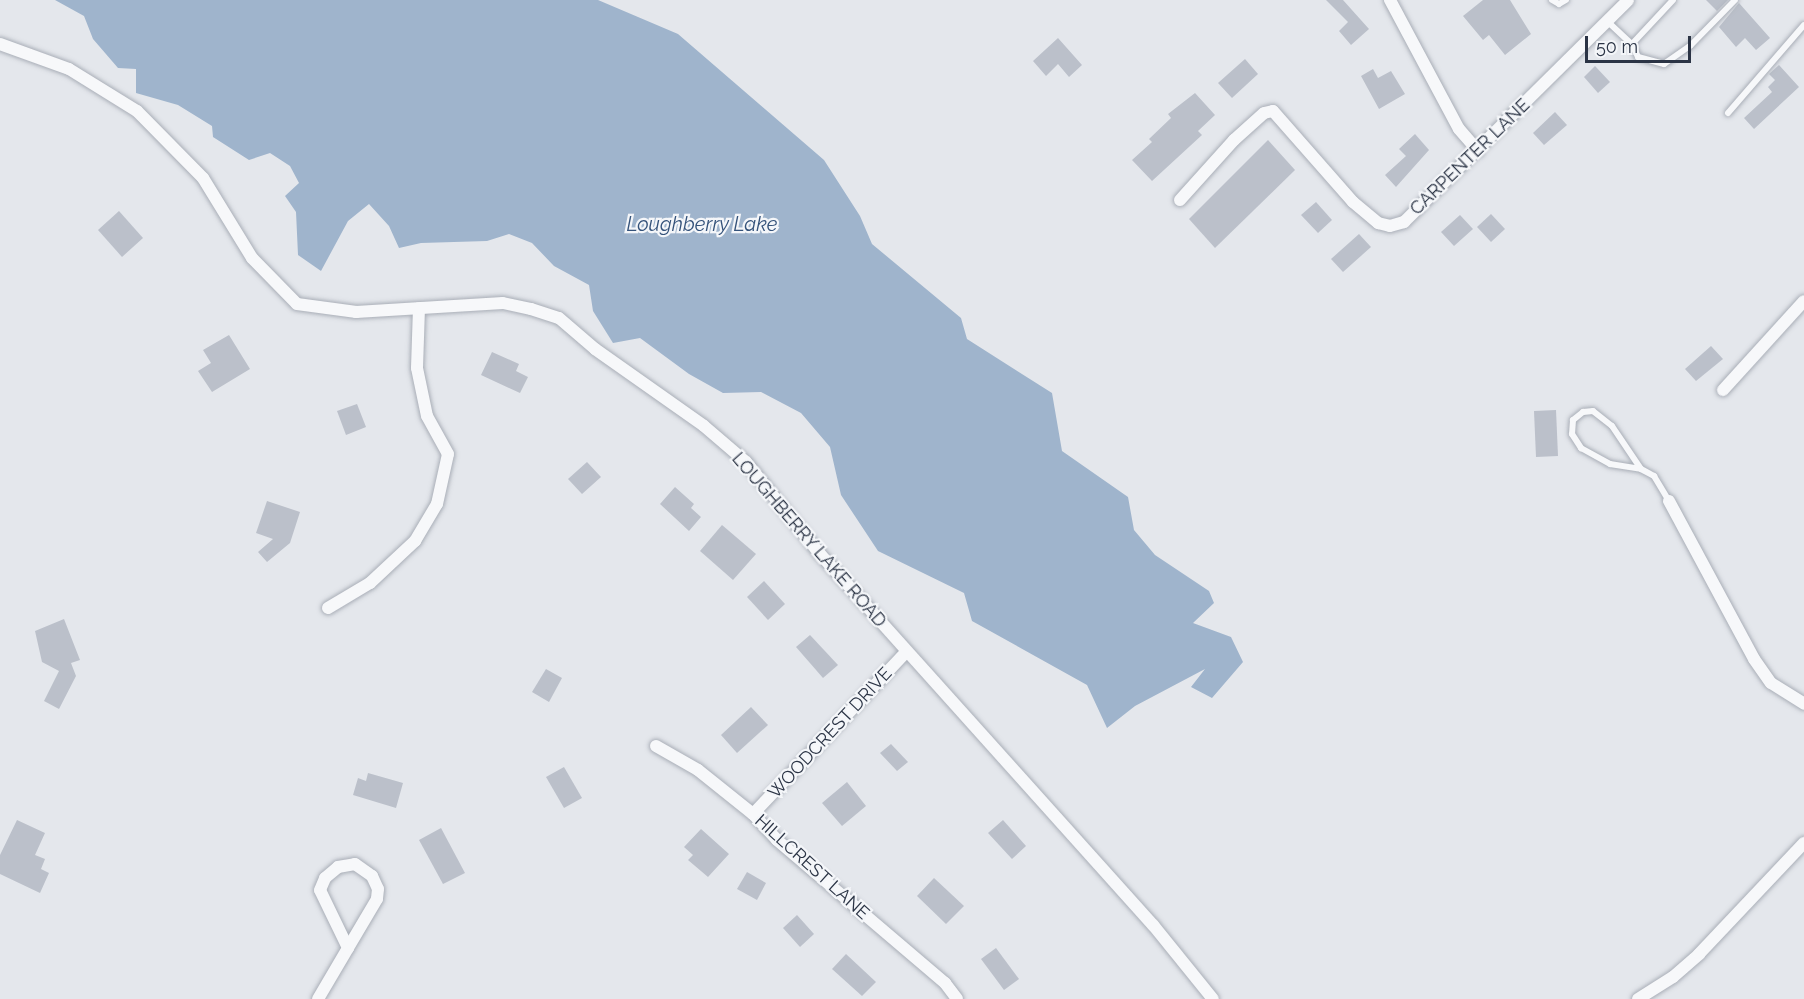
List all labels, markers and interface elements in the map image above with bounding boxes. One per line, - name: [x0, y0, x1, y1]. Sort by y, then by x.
- scale bar: [1588, 24, 1694, 62]
- text: 50 m: [1596, 36, 1638, 57]
- street label: CARPENTER LANE: [1406, 94, 1534, 220]
- water label: Loughberry Lake: [626, 212, 778, 236]
- street label: LOUGHBERRY LAKE ROAD: [727, 448, 891, 632]
- street label: WOODCREST DRIVE: [763, 663, 897, 803]
- street label: HILLCREST LANE: [750, 810, 874, 924]

